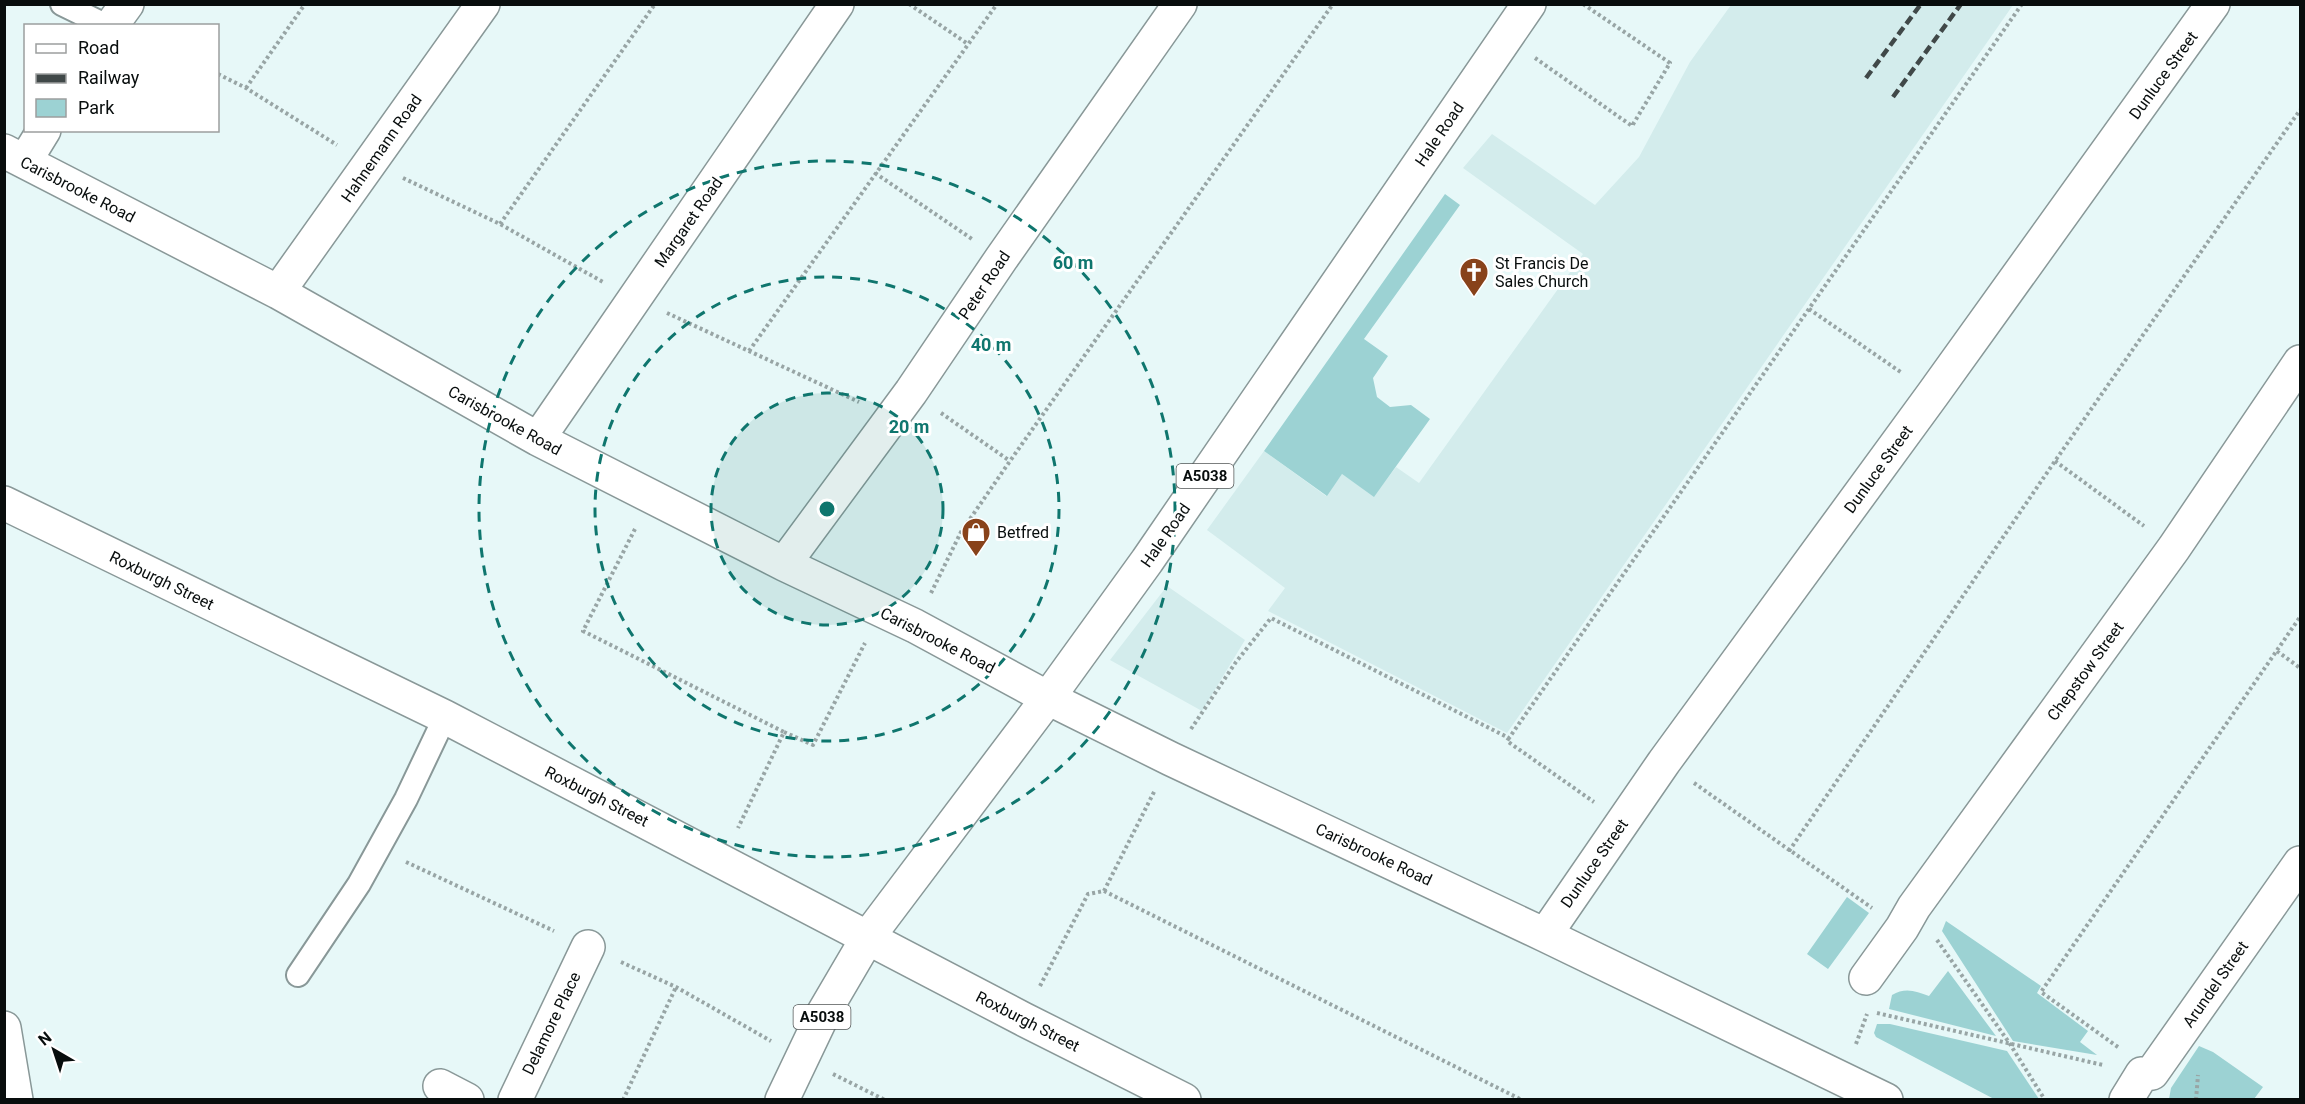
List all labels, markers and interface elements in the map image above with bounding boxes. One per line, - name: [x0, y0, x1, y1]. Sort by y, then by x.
- legend: [24, 24, 219, 132]
- street label: Dunluce Street: [2125, 28, 2202, 123]
- text: Road: [78, 37, 119, 58]
- text: Railway: [78, 67, 140, 88]
- street label: Hahnemann Road: [337, 91, 426, 206]
- text: Park: [78, 97, 115, 118]
- street label: Hale Road: [1411, 99, 1468, 170]
- street label: Carisbrooke Road: [17, 152, 138, 227]
- street label: Margaret Road: [650, 174, 726, 271]
- street label: Peter Road: [955, 248, 1014, 323]
- text: 60 m: [1053, 252, 1093, 273]
- place label: St Francis De Sales Church: [1495, 254, 1588, 291]
- church icon: St Francis De Sales Church: [1458, 256, 1490, 298]
- text: 40 m: [971, 334, 1011, 355]
- street label: Carisbrooke Road: [445, 382, 565, 459]
- text: 20 m: [889, 416, 929, 437]
- street label: Dunluce Street: [1840, 422, 1917, 517]
- road number: A5038: [1176, 464, 1234, 488]
- centre of rings: [817, 499, 837, 519]
- street label: Hale Road: [1137, 500, 1194, 571]
- shop icon: Betfred: [960, 516, 992, 558]
- place label: Betfred: [997, 523, 1049, 542]
- street label: Roxburgh Street: [106, 547, 217, 614]
- street label: Carisbrooke Road: [877, 603, 998, 678]
- street label: Chepstow Street: [2043, 618, 2128, 724]
- street label: Roxburgh Street: [542, 762, 652, 831]
- street label: Dunluce Street: [1557, 815, 1632, 911]
- street label: Carisbrooke Road: [1313, 819, 1435, 890]
- street label: Arundel Street: [2179, 937, 2252, 1031]
- street label: Delamore Place: [518, 969, 585, 1078]
- street label: Roxburgh Street: [973, 987, 1083, 1056]
- road number: A5038: [794, 1005, 850, 1029]
- north arrow: [24, 1020, 84, 1080]
- text: N: [35, 1028, 55, 1050]

